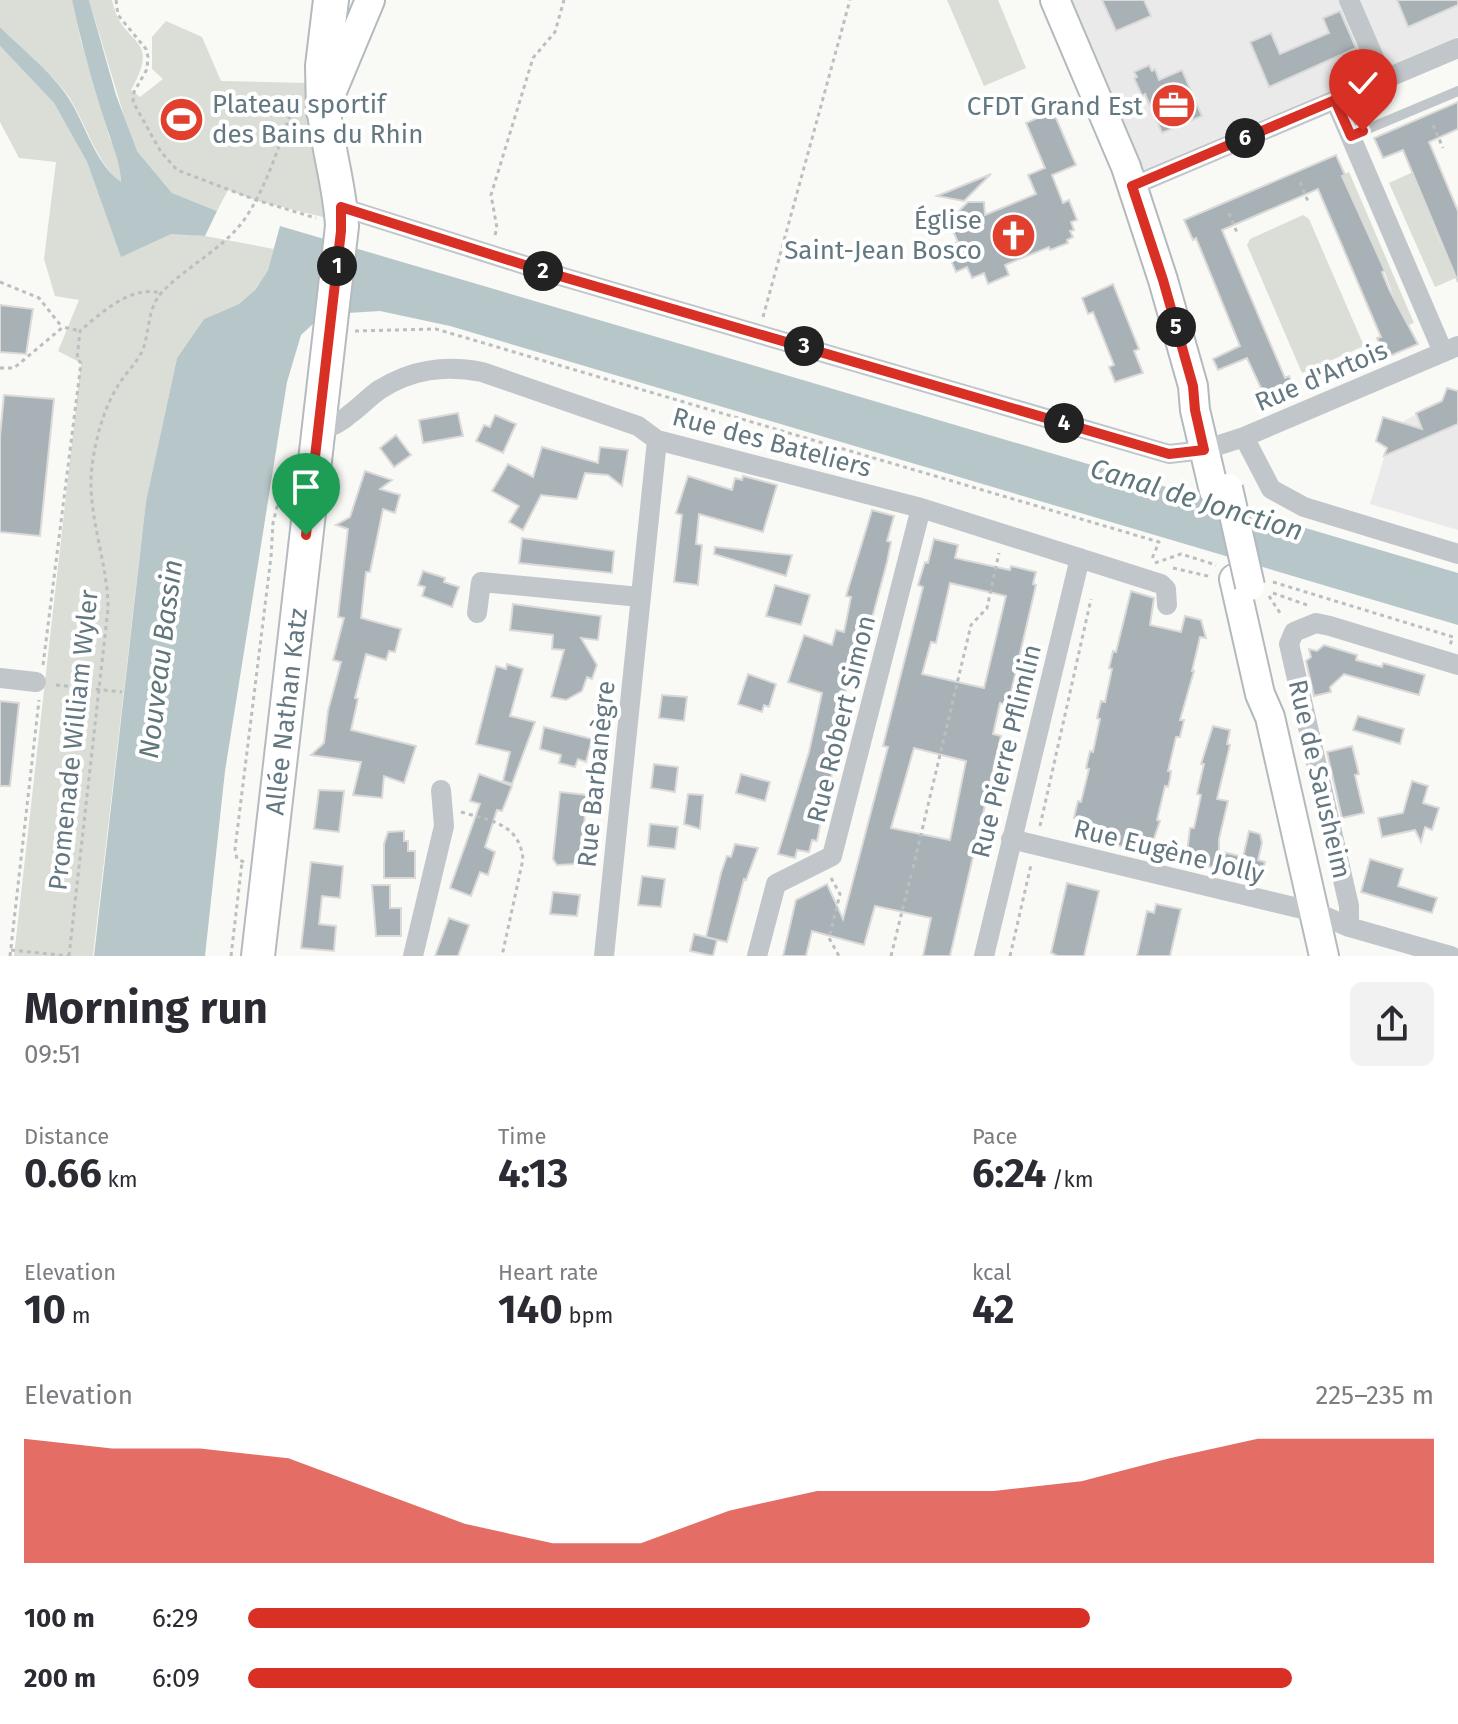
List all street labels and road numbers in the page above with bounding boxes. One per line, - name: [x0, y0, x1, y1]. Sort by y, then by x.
- street label: Rue d'Artois: [1250, 335, 1392, 418]
- street label: Rue des Bateliers: [669, 401, 875, 484]
- street label: Promenade William Wyler: [42, 588, 105, 892]
- street label: Allée Nathan Katz: [259, 606, 314, 817]
- street label: Rue Robert Simon: [801, 612, 882, 826]
- street label: Rue Pierre Pflimlin: [965, 641, 1048, 861]
- street label: Rue de Sausheim: [1282, 677, 1357, 882]
- street label: Rue Barbanègre: [571, 679, 622, 869]
- street label: Rue Eugène Jolly: [1071, 813, 1267, 890]

